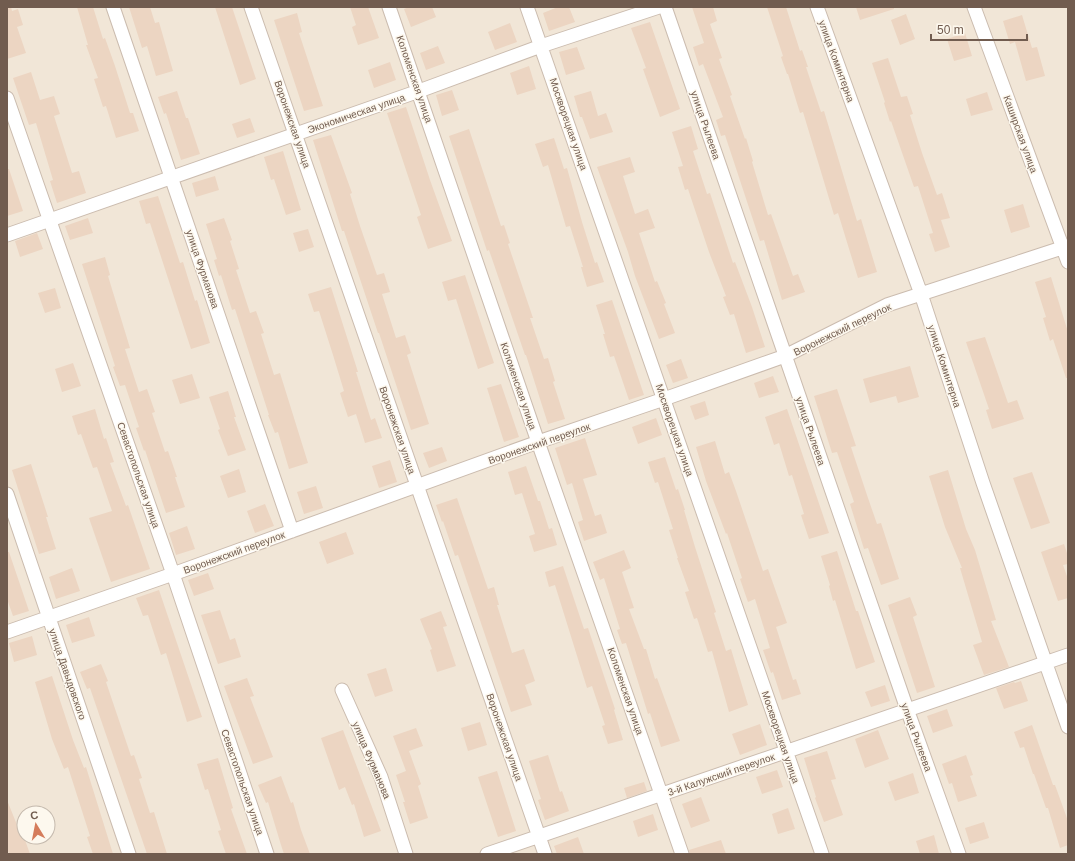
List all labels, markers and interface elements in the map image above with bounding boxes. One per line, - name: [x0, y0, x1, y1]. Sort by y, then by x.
- scale bar: [931, 16, 1027, 42]
- street label: улица Коминтерна: [817, 19, 857, 104]
- text: 50 m: [937, 23, 964, 37]
- street label: Коломенская улица: [394, 34, 435, 125]
- street label: Москворецкая улица: [548, 77, 590, 172]
- street label: Воронежская улица: [272, 79, 313, 170]
- street label: улица Рылеева: [689, 89, 723, 161]
- street label: Экономическая улица: [306, 91, 407, 135]
- street label: Каширская улица: [1001, 94, 1040, 175]
- street label: улица Фурманова: [184, 228, 221, 310]
- street label: Воронежский переулок: [792, 301, 893, 358]
- street label: улица Коминтерна: [926, 323, 963, 409]
- street label: Коломенская улица: [498, 341, 539, 432]
- street label: Москворецкая улица: [654, 383, 696, 478]
- street label: Воронежская улица: [377, 385, 418, 476]
- street label: улица Рылеева: [794, 395, 828, 467]
- street label: Севастопольская улица: [115, 421, 162, 530]
- street label: Воронежский переулок: [487, 421, 592, 466]
- street label: Воронежский переулок: [182, 529, 287, 576]
- street label: улица Давыдовского: [47, 627, 88, 722]
- street label: Коломенская улица: [605, 646, 646, 737]
- street label: Москворецкая улица: [760, 690, 802, 785]
- street label: Воронежская улица: [484, 692, 525, 783]
- street label: улица Рылеева: [899, 702, 934, 773]
- street label: улица Фурманова: [350, 720, 393, 801]
- street label: Севастопольская улица: [219, 728, 266, 837]
- street label: 3-й Калужский переулок: [666, 751, 777, 798]
- north arrow: [16, 805, 56, 845]
- text: С: [29, 809, 39, 822]

